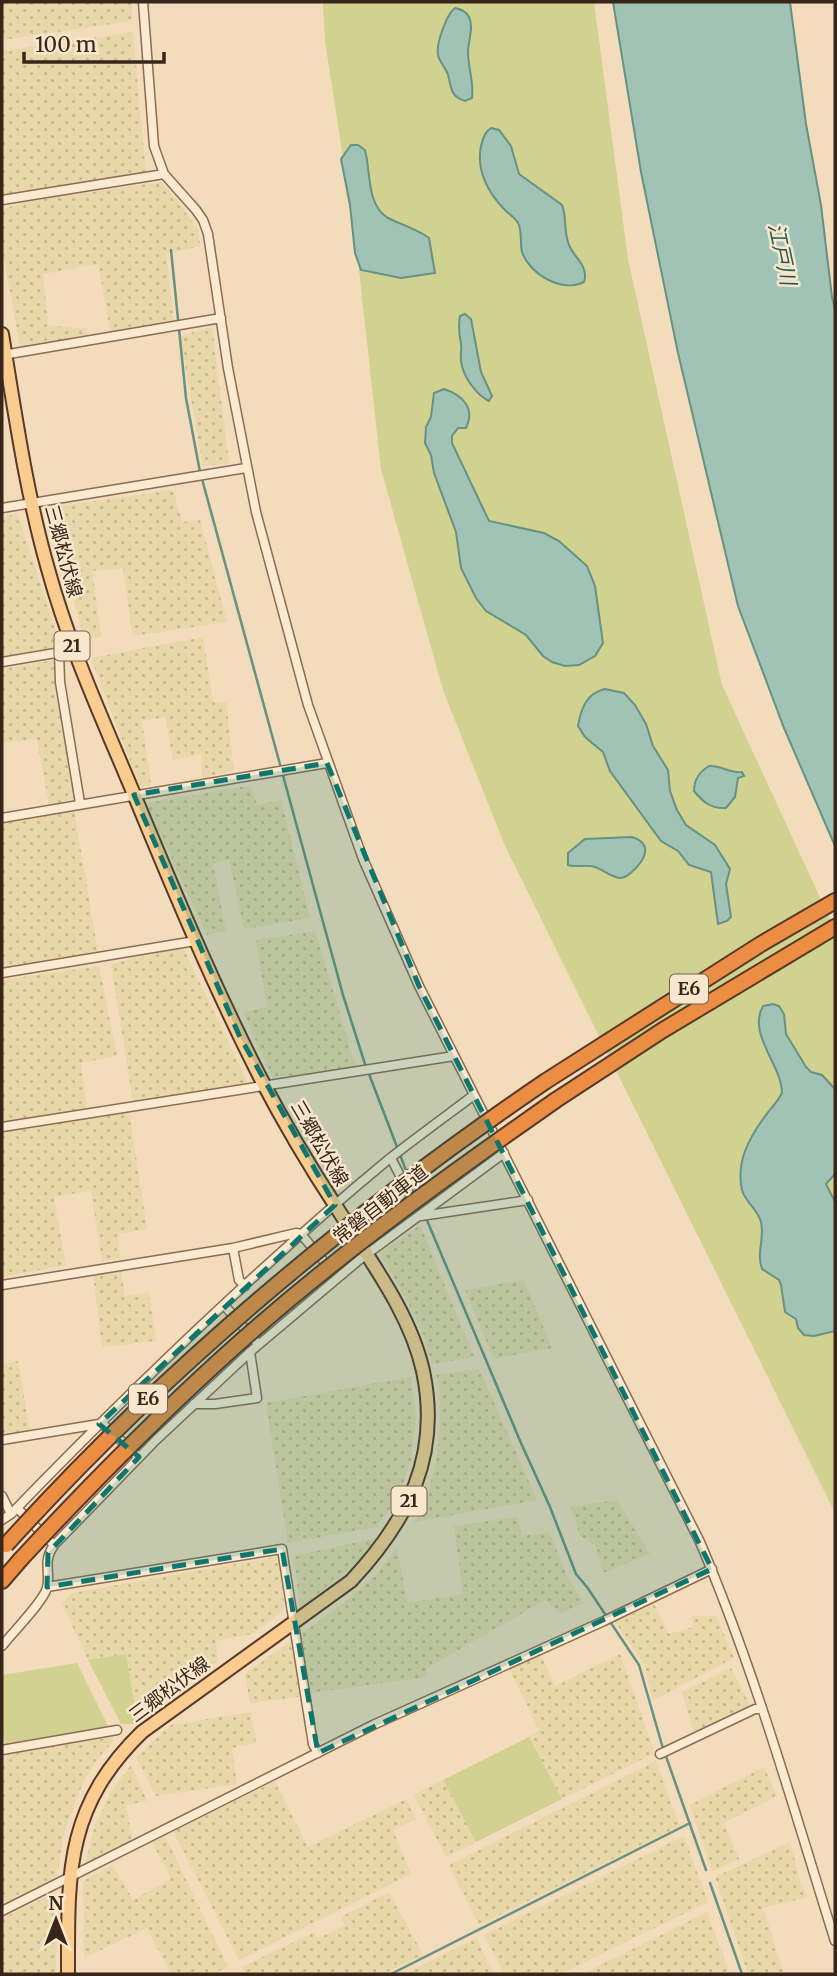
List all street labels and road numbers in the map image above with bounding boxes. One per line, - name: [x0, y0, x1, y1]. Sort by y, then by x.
- street label: 三郷松伏線: [40, 502, 88, 600]
- road number: 21: [55, 632, 90, 660]
- road number: E6: [670, 974, 708, 1004]
- street label: 三郷松伏線: [286, 1096, 354, 1190]
- street label: 常磐自動車道: [328, 1159, 432, 1249]
- road number: E6: [129, 1384, 167, 1414]
- road number: 21: [392, 1486, 426, 1516]
- street label: 三郷松伏線: [124, 1651, 214, 1727]

